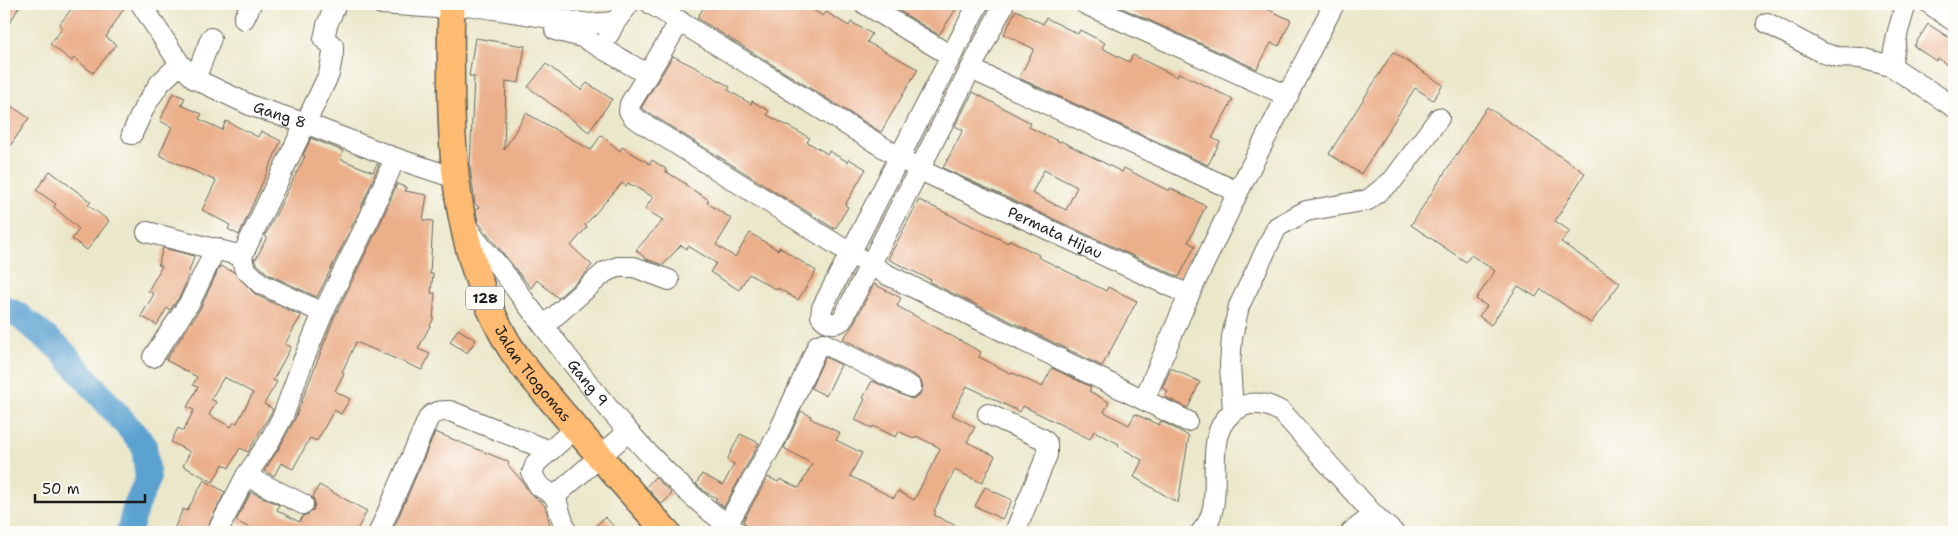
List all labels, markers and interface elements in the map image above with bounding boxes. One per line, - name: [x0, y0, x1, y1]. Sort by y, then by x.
- street label: Gang 8: [251, 97, 309, 133]
- street label: Permata Hijau: [1004, 202, 1106, 263]
- road number: 128: [466, 286, 504, 310]
- street label: Jalan Tlogomas: [490, 322, 576, 426]
- street label: Gang 9: [563, 355, 613, 410]
- scale bar: [35, 471, 145, 503]
- text: 50 m: [42, 479, 80, 499]

